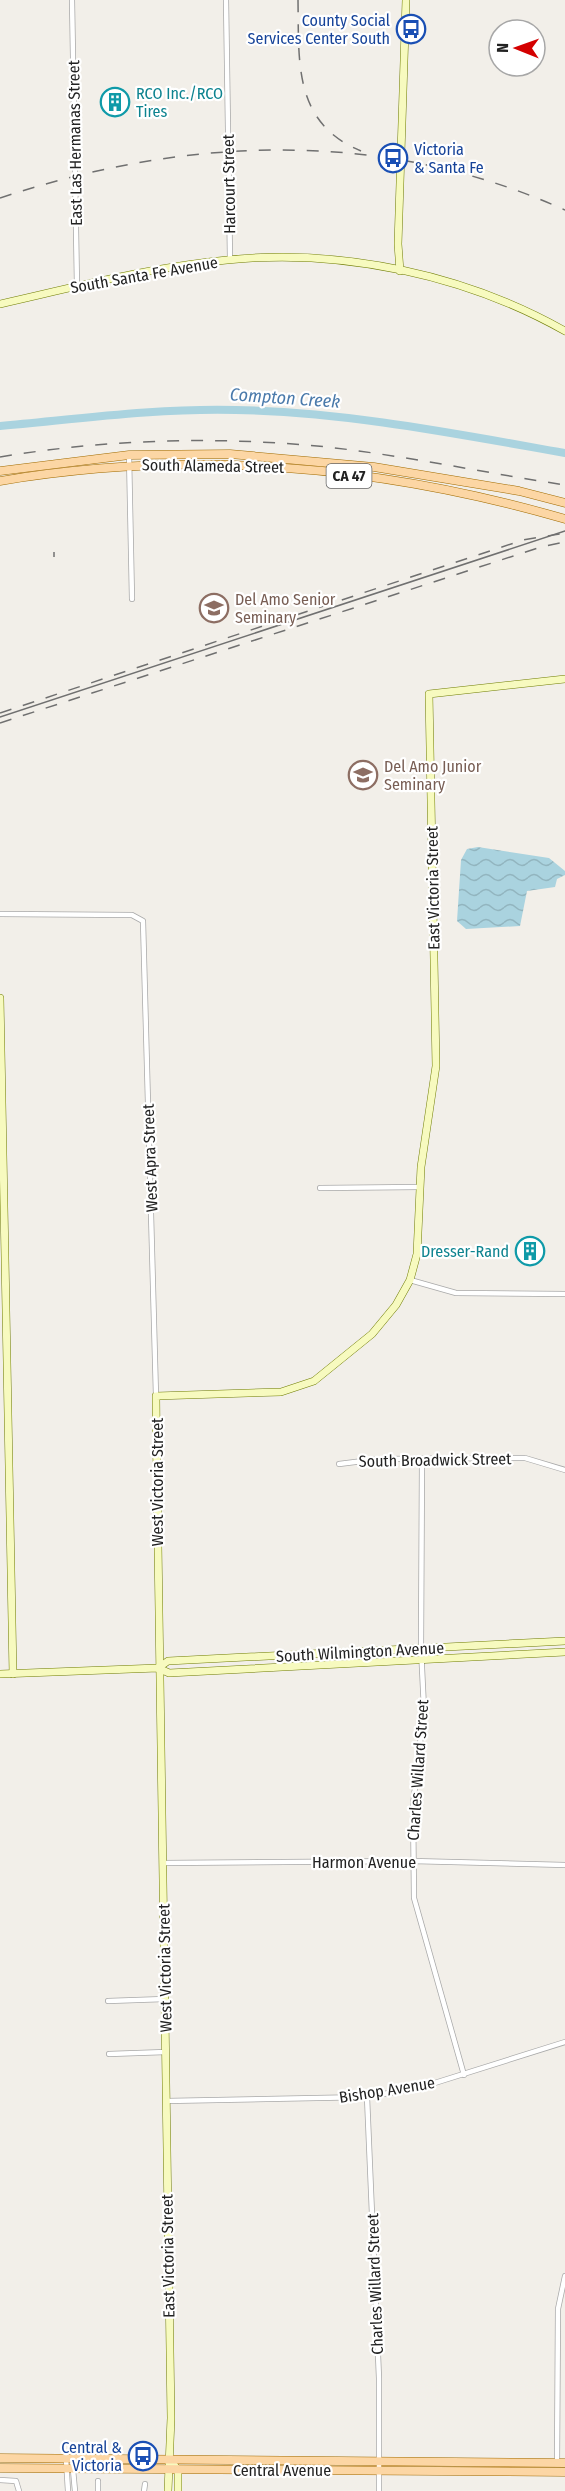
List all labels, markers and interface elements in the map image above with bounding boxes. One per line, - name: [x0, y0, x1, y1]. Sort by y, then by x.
- place label: County Social Services Center South: [248, 11, 390, 48]
- bus stop icon: County Social Services Center South: [395, 13, 427, 45]
- north arrow: [487, 18, 547, 78]
- text: N: [493, 43, 512, 53]
- street label: East Las Hermanas Street: [64, 59, 86, 226]
- place label: RCO Inc./RCO Tires: [136, 84, 223, 121]
- building icon: RCO Inc./RCO Tires: [99, 86, 131, 118]
- street label: Harcourt Street: [219, 133, 239, 234]
- place label: Victoria & Santa Fe: [414, 140, 484, 177]
- bus stop icon: Victoria & Santa Fe: [377, 142, 409, 174]
- street label: South Santa Fe Avenue: [69, 253, 219, 297]
- water label: Compton Creek: [229, 383, 341, 413]
- street label: South Alameda Street: [142, 455, 285, 477]
- road number: CA 47: [326, 464, 372, 488]
- place label: Del Amo Senior Seminary: [235, 590, 336, 627]
- school or university icon: Del Amo Senior Seminary: [198, 592, 230, 624]
- place label: Del Amo Junior Seminary: [384, 757, 482, 794]
- school or university icon: Del Amo Junior Seminary: [347, 759, 379, 791]
- street label: East Victoria Street: [422, 825, 444, 950]
- street label: West Apra Street: [139, 1103, 161, 1213]
- building icon: Dresser-Rand: [514, 1235, 546, 1267]
- place label: Dresser-Rand: [421, 1242, 509, 1261]
- street label: West Victoria Street: [148, 1417, 167, 1546]
- street label: South Broadwick Street: [359, 1449, 512, 1471]
- street label: South Wilmington Avenue: [275, 1638, 445, 1666]
- street label: Charles Willard Street: [404, 1698, 432, 1841]
- street label: Harmon Avenue: [312, 1853, 416, 1872]
- street label: West Victoria Street: [154, 1903, 176, 2032]
- street label: Bishop Avenue: [338, 2073, 436, 2107]
- street label: East Victoria Street: [157, 2193, 179, 2318]
- street label: Charles Willard Street: [363, 2212, 387, 2355]
- place label: Central & Victoria: [61, 2438, 122, 2475]
- bus stop icon: Central & Victoria: [127, 2440, 159, 2472]
- street label: Central Avenue: [233, 2461, 331, 2480]

